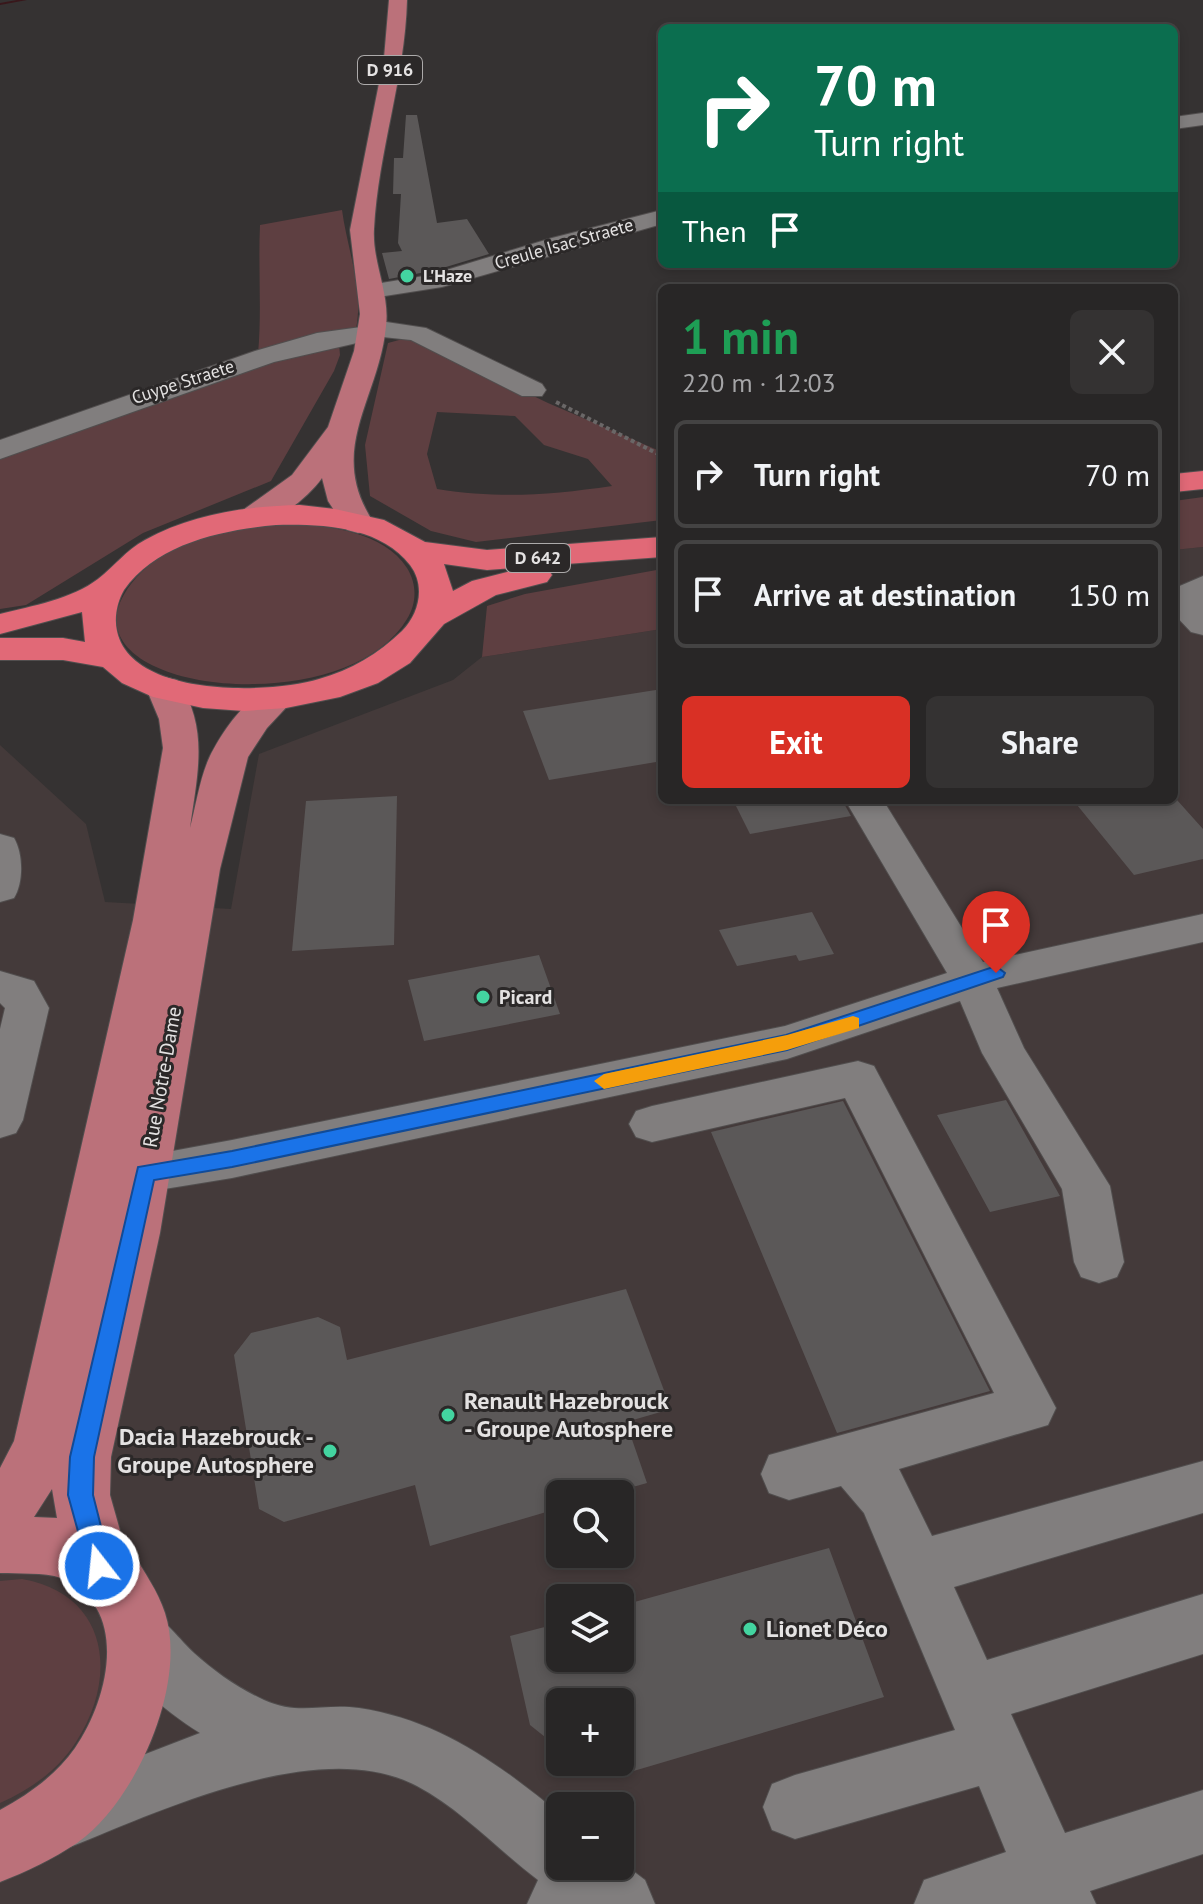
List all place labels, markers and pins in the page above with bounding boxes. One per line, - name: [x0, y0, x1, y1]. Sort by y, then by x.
- place label: L'Haze: [423, 264, 472, 287]
- marker: L'Haze: [398, 267, 416, 285]
- pin: [962, 891, 1030, 973]
- place label: Picard: [499, 984, 552, 1010]
- marker: Picard: [474, 988, 492, 1006]
- place label: Renault Hazebrouck - Groupe Autosphere: [464, 1385, 673, 1444]
- marker: Renault Hazebrouck - Groupe Autosphere: [439, 1406, 457, 1424]
- place label: Dacia Hazebrouck - Groupe Autosphere: [117, 1421, 314, 1480]
- marker: Dacia Hazebrouck - Groupe Autosphere: [321, 1442, 339, 1460]
- place label: Lionet Déco: [766, 1613, 888, 1644]
- marker: Lionet Déco: [741, 1620, 759, 1638]

